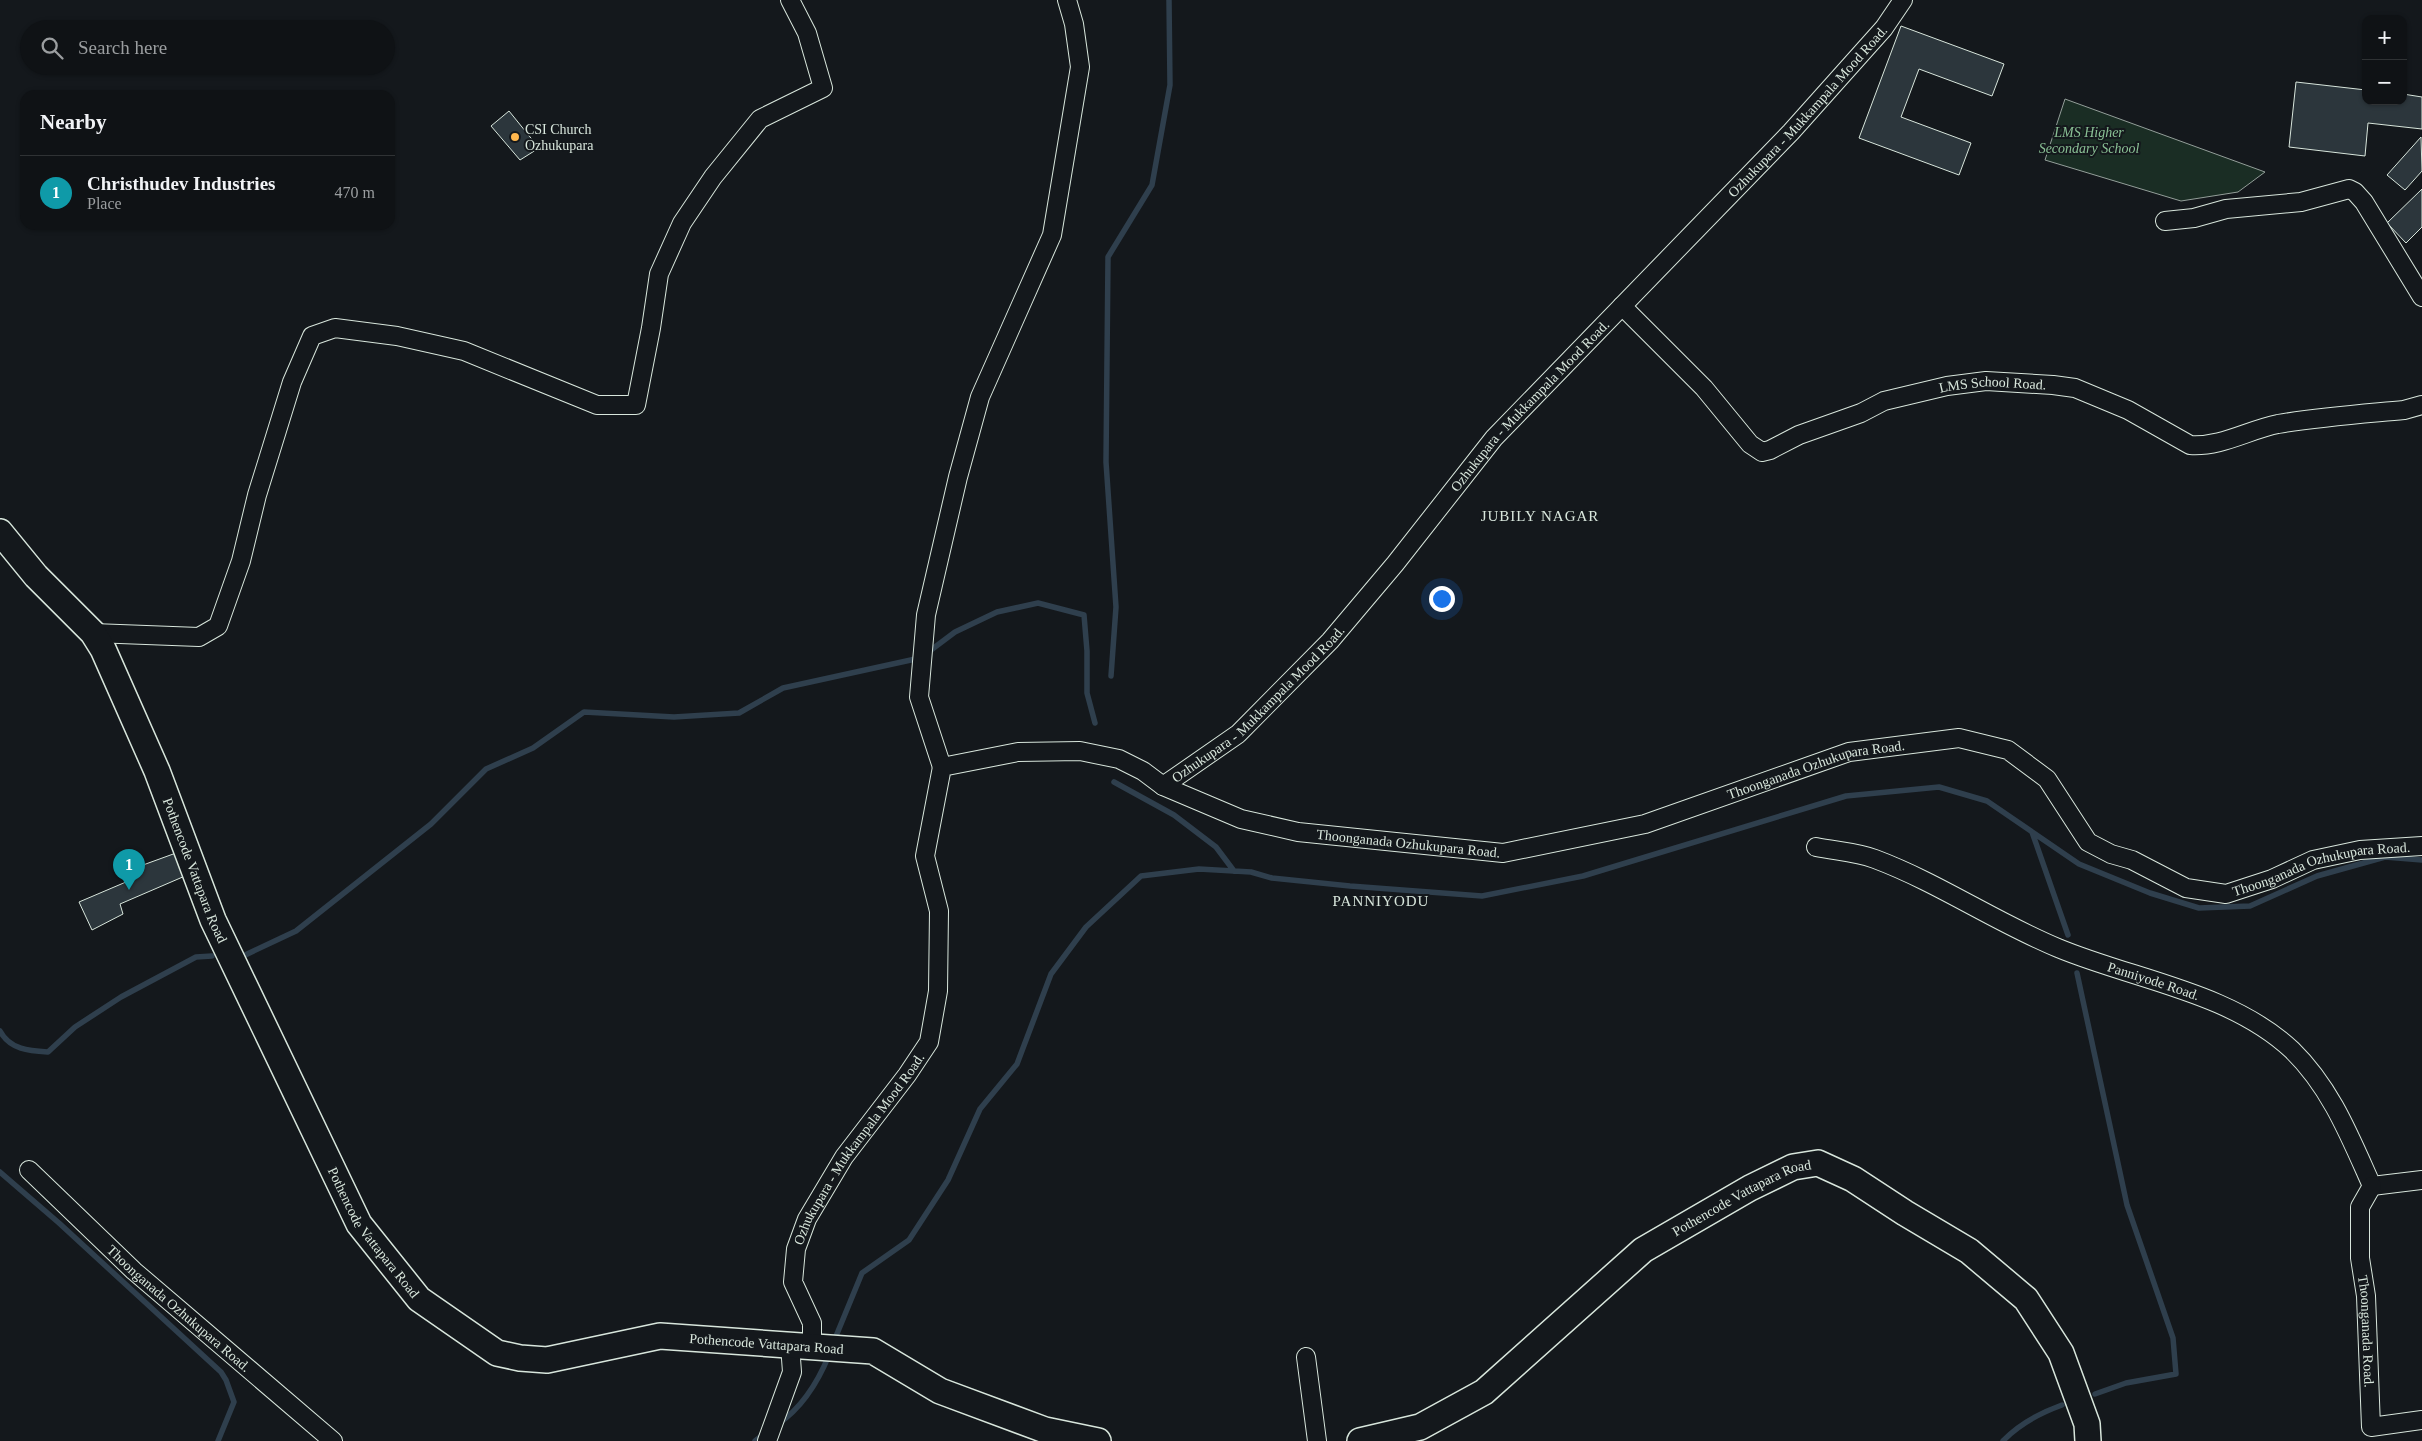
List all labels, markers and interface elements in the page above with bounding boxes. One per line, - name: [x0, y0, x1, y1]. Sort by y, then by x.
- map controls: [2362, 15, 2407, 105]
- button: +: [2362, 15, 2407, 60]
- search box: [20, 20, 395, 75]
- street label: Ozhukupara - Mukkampala Mood Road.: [1725, 22, 1890, 200]
- icon: search: [38, 34, 66, 62]
- text: Search here: [78, 37, 167, 58]
- button: −: [2362, 60, 2407, 105]
- text: Nearby: [40, 110, 107, 134]
- place label: CSI Church Ozhukupara: [525, 122, 594, 153]
- park label: LMS Higher Secondary School: [2039, 125, 2139, 156]
- marker: CSI Church Ozhukupara: [509, 131, 521, 143]
- text: Christhudev Industries: [87, 173, 275, 194]
- text: 1: [52, 184, 60, 201]
- text: 470 m: [335, 184, 375, 201]
- text: Place: [87, 195, 122, 212]
- street label: Ozhukupara - Mukkampala Mood Road.: [1447, 317, 1612, 494]
- street label: LMS School Road.: [1937, 373, 2047, 395]
- district label: JUBILY NAGAR: [1481, 508, 1599, 524]
- your location: [1429, 586, 1455, 612]
- street label: Ozhukupara - Mukkampala Mood Road.: [1169, 623, 1347, 785]
- street label: Thoonganada Ozhukupara Road.: [1725, 737, 1906, 802]
- street label: Pothencode Vattapara Road: [160, 795, 230, 945]
- street label: Thoonganada Ozhukupara Road.: [1316, 826, 1501, 860]
- street label: Thoonganada Ozhukupara Road.: [2230, 839, 2411, 899]
- pin: 1: [113, 849, 145, 890]
- district label: PANNIYODU: [1333, 893, 1429, 909]
- street label: Panniyode Road.: [2106, 959, 2202, 1003]
- street label: Ozhukupara - Mukkampala Mood Road.: [791, 1050, 927, 1247]
- street label: Pothencode Vattapara Road: [1670, 1157, 1812, 1239]
- street label: Pothencode Vattapara Road: [325, 1164, 422, 1301]
- street label: Thoonganada Ozhukupara Road.: [104, 1242, 253, 1375]
- street label: Thoonganada Road.: [2355, 1274, 2377, 1388]
- street label: Pothencode Vattapara Road: [689, 1331, 844, 1356]

